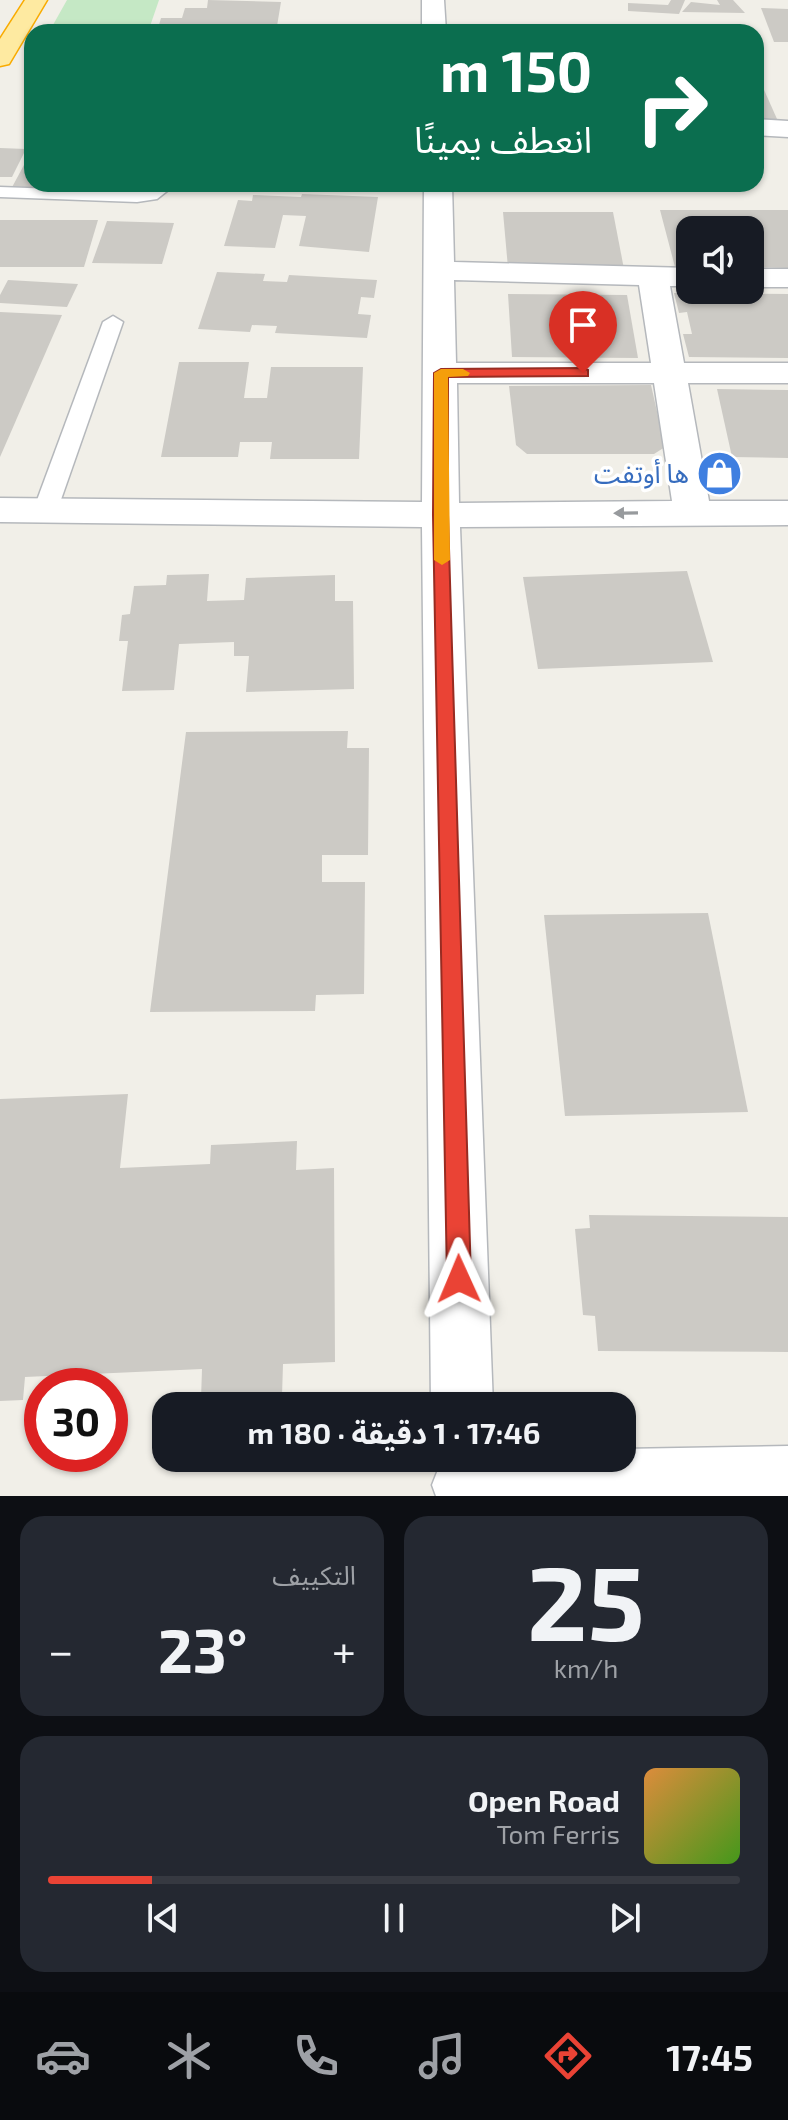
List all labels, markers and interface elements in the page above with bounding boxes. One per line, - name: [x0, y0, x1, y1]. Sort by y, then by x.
- text: 150 m: [440, 36, 592, 103]
- icon: right: [620, 56, 724, 160]
- text: انعطف يمينًا: [414, 117, 592, 160]
- map controls: [676, 216, 764, 304]
- button: sound: [676, 216, 764, 304]
- pin: [549, 291, 617, 373]
- icon: arrive: [561, 303, 605, 347]
- shop icon: ها أوتفت: [696, 450, 744, 498]
- place label: ها أوتفت: [594, 457, 689, 489]
- one-way arrow: [613, 507, 638, 519]
- position arrow: [417, 1237, 501, 1321]
- speed limit sign: 30: [24, 1368, 128, 1472]
- text: 17:46 · 1 دقيقة · 180 m: [248, 1414, 540, 1450]
- text: 25: [527, 1537, 645, 1662]
- text: التكييف: [272, 1559, 356, 1590]
- text: 23°: [158, 1613, 248, 1685]
- text: −: [48, 1623, 74, 1676]
- text: +: [332, 1623, 356, 1676]
- text: km/h: [554, 1652, 618, 1683]
- text: Open Road: [468, 1782, 620, 1818]
- text: Tom Ferris: [496, 1818, 620, 1849]
- icon: previous: [141, 1896, 185, 1940]
- icon: pause: [372, 1896, 416, 1940]
- icon: next: [603, 1896, 647, 1940]
- icon: car: [35, 2028, 91, 2084]
- icon: climate: [161, 2028, 217, 2084]
- icon: phone: [288, 2028, 344, 2084]
- icon: music: [414, 2028, 470, 2084]
- icon: directions: [540, 2028, 596, 2084]
- text: 17:45: [666, 2035, 753, 2078]

